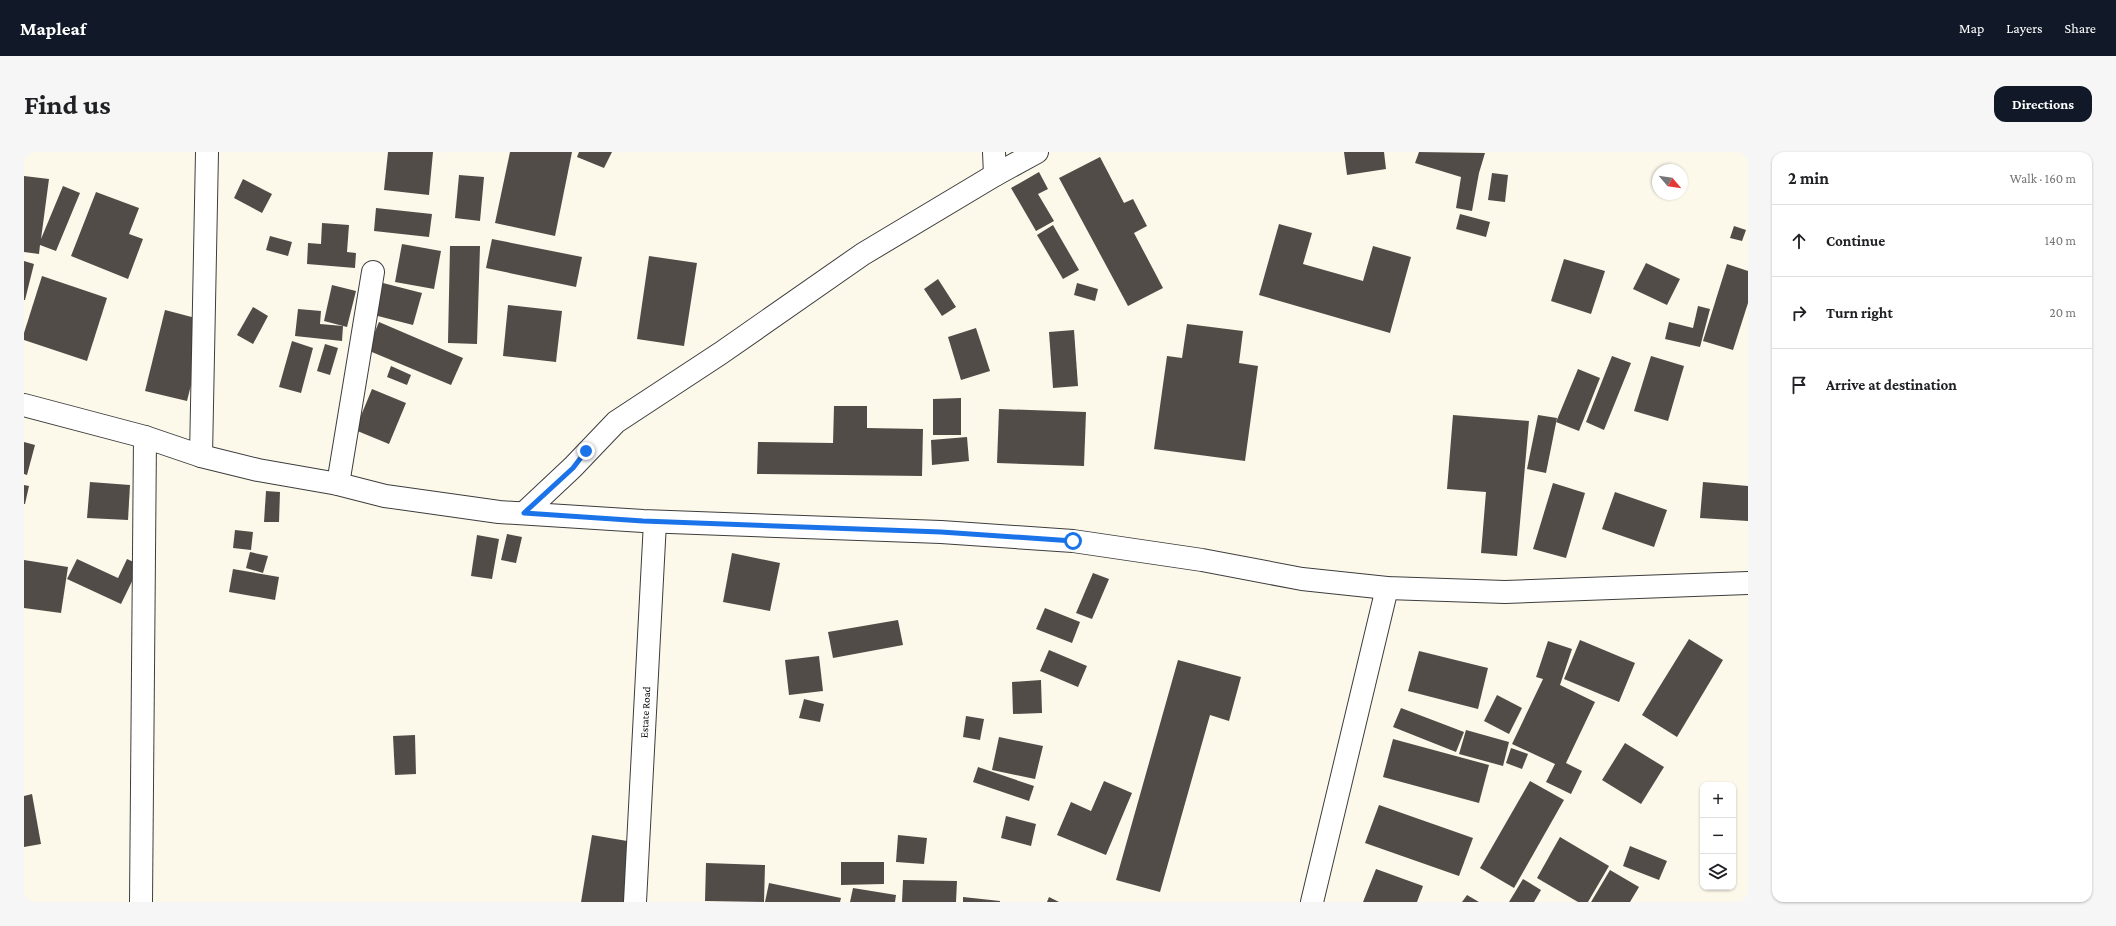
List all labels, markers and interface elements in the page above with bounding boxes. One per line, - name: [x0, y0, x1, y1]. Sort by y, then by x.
- text: Mapleaf: [20, 18, 86, 39]
- text: Map: [1959, 20, 1984, 36]
- text: Layers: [2006, 20, 2043, 36]
- text: Share: [2065, 20, 2096, 36]
- button: Directions: [1994, 86, 2092, 122]
- text: Find us: [24, 89, 111, 120]
- north arrow: [1652, 164, 1688, 200]
- text: 2 min: [1788, 169, 1829, 188]
- text: Walk · 160 m: [2010, 171, 2076, 186]
- icon: ahead: [1788, 230, 1810, 252]
- text: Continue: [1826, 233, 1885, 249]
- text: 140 m: [2045, 233, 2076, 248]
- icon: right: [1788, 302, 1810, 324]
- text: Turn right: [1826, 305, 1893, 321]
- text: 20 m: [2050, 305, 2076, 320]
- icon: arrive: [1788, 374, 1810, 396]
- text: Arrive at destination: [1826, 377, 1957, 393]
- route end: [577, 442, 595, 460]
- route start: [1064, 532, 1082, 550]
- street label: Estate Road: [638, 686, 652, 738]
- map controls: [1700, 782, 1736, 890]
- button: +: [1700, 782, 1736, 818]
- button: −: [1700, 818, 1736, 854]
- button: layers: [1700, 854, 1736, 890]

